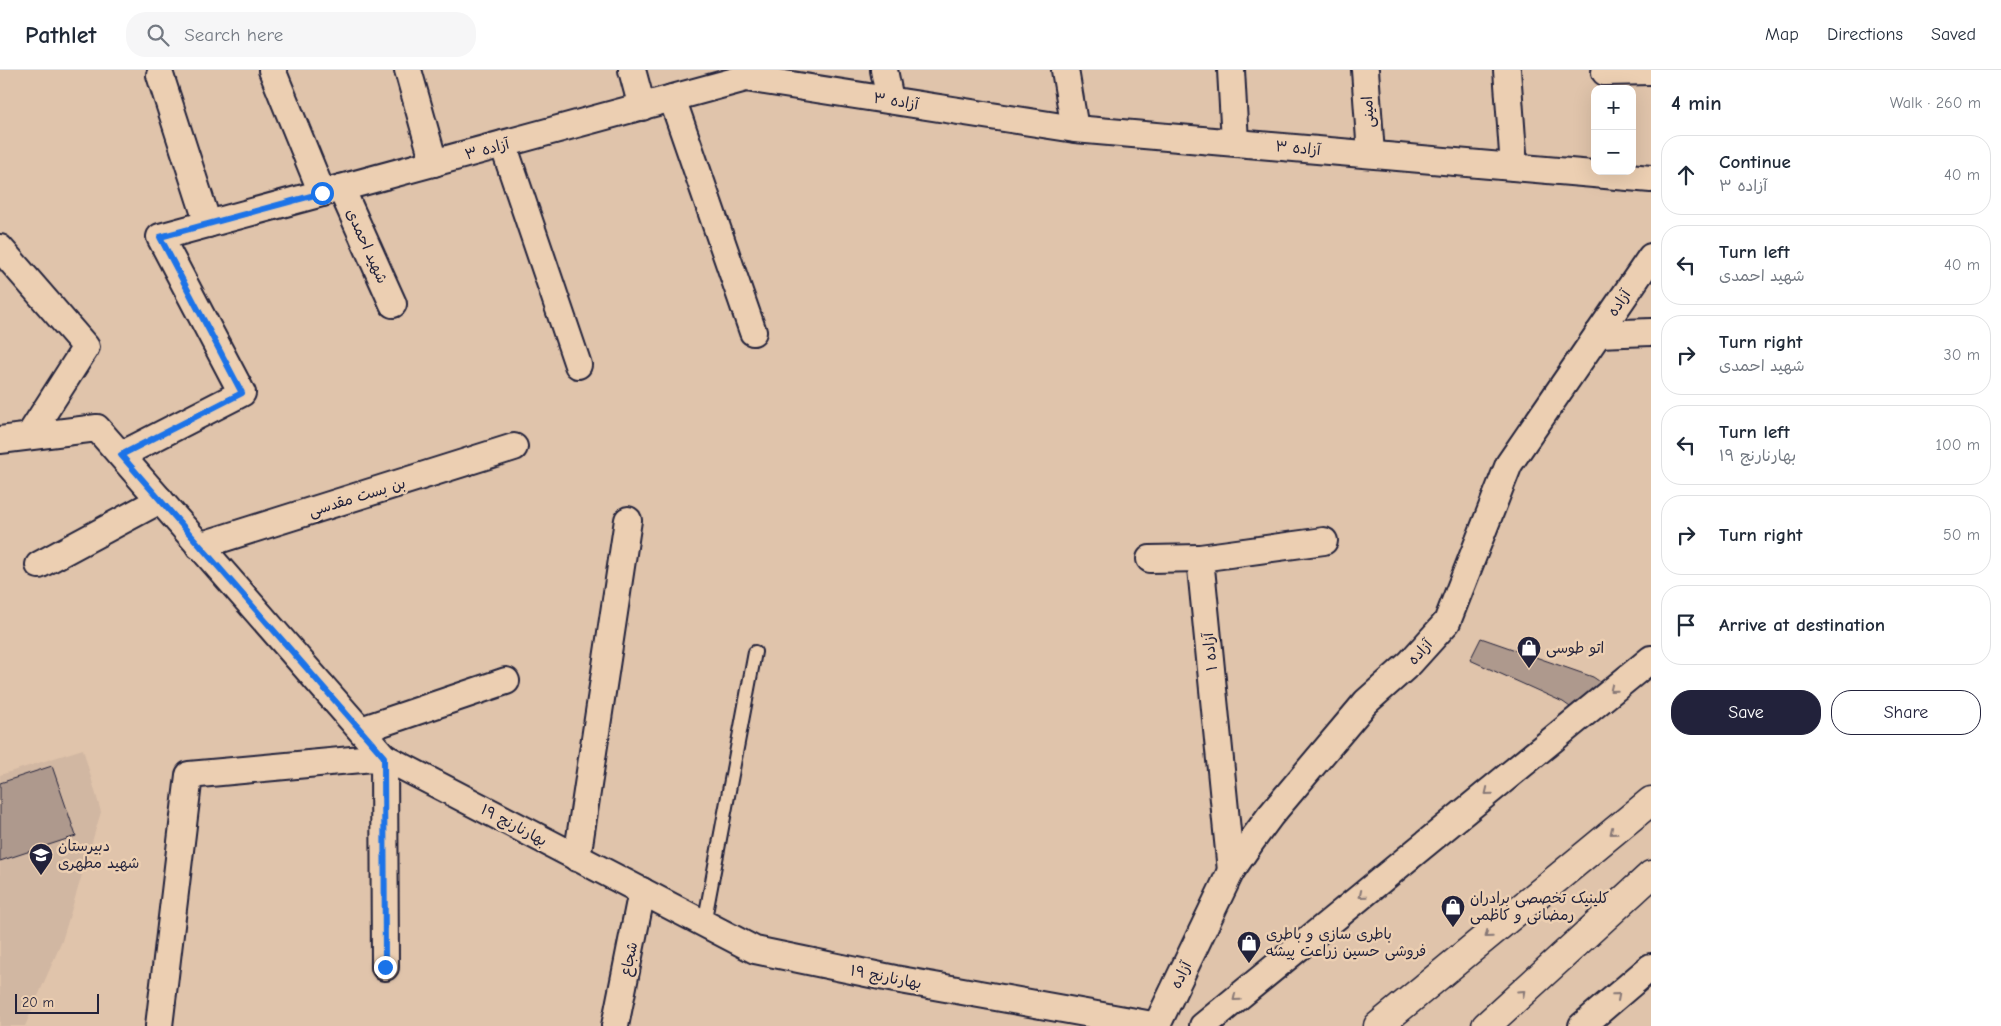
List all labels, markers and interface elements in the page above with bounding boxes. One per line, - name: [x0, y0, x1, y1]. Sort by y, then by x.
- search box: [126, 12, 476, 57]
- text: Pathlet: [25, 21, 96, 49]
- icon: search: [144, 21, 172, 49]
- text: Search here: [184, 24, 283, 46]
- text: Map: [1765, 24, 1799, 45]
- text: Directions: [1827, 24, 1903, 45]
- text: Saved: [1931, 24, 1976, 45]
- map controls: [1591, 85, 1636, 175]
- button: +: [1591, 85, 1636, 130]
- street label: آزاده ۳: [872, 89, 921, 114]
- text: 4 min: [1671, 91, 1722, 115]
- text: Walk · 260 m: [1890, 94, 1981, 112]
- street label: امینی: [1358, 95, 1379, 129]
- button: −: [1591, 130, 1636, 175]
- street label: آزاده ۳: [463, 134, 512, 164]
- street label: آزاده ۳: [1275, 137, 1323, 159]
- text: Continue: [1719, 151, 1791, 173]
- icon: ahead: [1672, 161, 1700, 189]
- text: 40 m: [1944, 166, 1980, 184]
- text: آزاده ۳: [1719, 177, 1767, 195]
- route start: [311, 182, 334, 205]
- street label: شهید احمدی: [342, 206, 392, 286]
- text: Turn left: [1719, 241, 1790, 263]
- icon: left: [1672, 251, 1700, 279]
- text: 40 m: [1944, 256, 1980, 274]
- text: شهید احمدی: [1719, 267, 1805, 285]
- street label: آزاده: [1604, 285, 1635, 320]
- text: Turn right: [1719, 331, 1803, 353]
- icon: right: [1672, 341, 1700, 369]
- text: 30 m: [1944, 346, 1980, 364]
- text: شهید احمدی: [1719, 357, 1805, 375]
- text: Turn left: [1719, 421, 1790, 443]
- icon: left: [1672, 431, 1700, 459]
- text: 100 m: [1936, 436, 1980, 454]
- text: بهارنارنج ۱۹: [1719, 447, 1796, 465]
- street label: بن بست مقدسی: [306, 474, 408, 521]
- icon: right: [1672, 521, 1700, 549]
- text: Turn right: [1719, 524, 1803, 546]
- text: 50 m: [1943, 526, 1980, 544]
- icon: arrive: [1672, 611, 1700, 639]
- text: Arrive at destination: [1719, 614, 1885, 636]
- street label: آزاده ۱: [1199, 631, 1221, 672]
- street label: آزاده: [1404, 635, 1437, 668]
- shop icon: اتو طوسی: [1516, 635, 1542, 669]
- place label: اتو طوسی: [1546, 639, 1604, 658]
- one-way arrow: [1610, 684, 1619, 693]
- button: Save: [1671, 690, 1821, 735]
- button: Share: [1831, 690, 1981, 735]
- one-way arrow: [1484, 787, 1493, 796]
- street label: بهارنارنج ۱۹: [477, 800, 550, 851]
- one-way arrow: [1610, 827, 1619, 836]
- place label: دبیرستان شهید مطهری: [58, 837, 139, 872]
- school or university icon: دبیرستان شهید مطهری: [28, 842, 54, 876]
- place label: کلینیک تخصصی برادران رمضانی و کاظمی: [1470, 889, 1609, 925]
- one-way arrow: [1359, 890, 1368, 898]
- shop icon: کلینیک تخصصی برادران رمضانی و کاظمی: [1440, 894, 1466, 928]
- place label: باطری سازی و باطری فروشی حسین زراعت پیشه: [1266, 925, 1426, 961]
- shop icon: باطری سازی و باطری فروشی حسین زراعت پیشه: [1236, 930, 1262, 964]
- one-way arrow: [1485, 930, 1494, 938]
- street label: شجاع: [617, 940, 642, 978]
- route end: [374, 956, 397, 979]
- street label: آزاده: [1167, 957, 1196, 992]
- street label: بهارنارنج ۱۹: [849, 961, 923, 994]
- one-way arrow: [1517, 990, 1526, 999]
- scale bar: [15, 991, 99, 1014]
- one-way arrow: [1233, 993, 1242, 1001]
- one-way arrow: [1611, 993, 1620, 1002]
- text: 20 m: [22, 994, 54, 1011]

